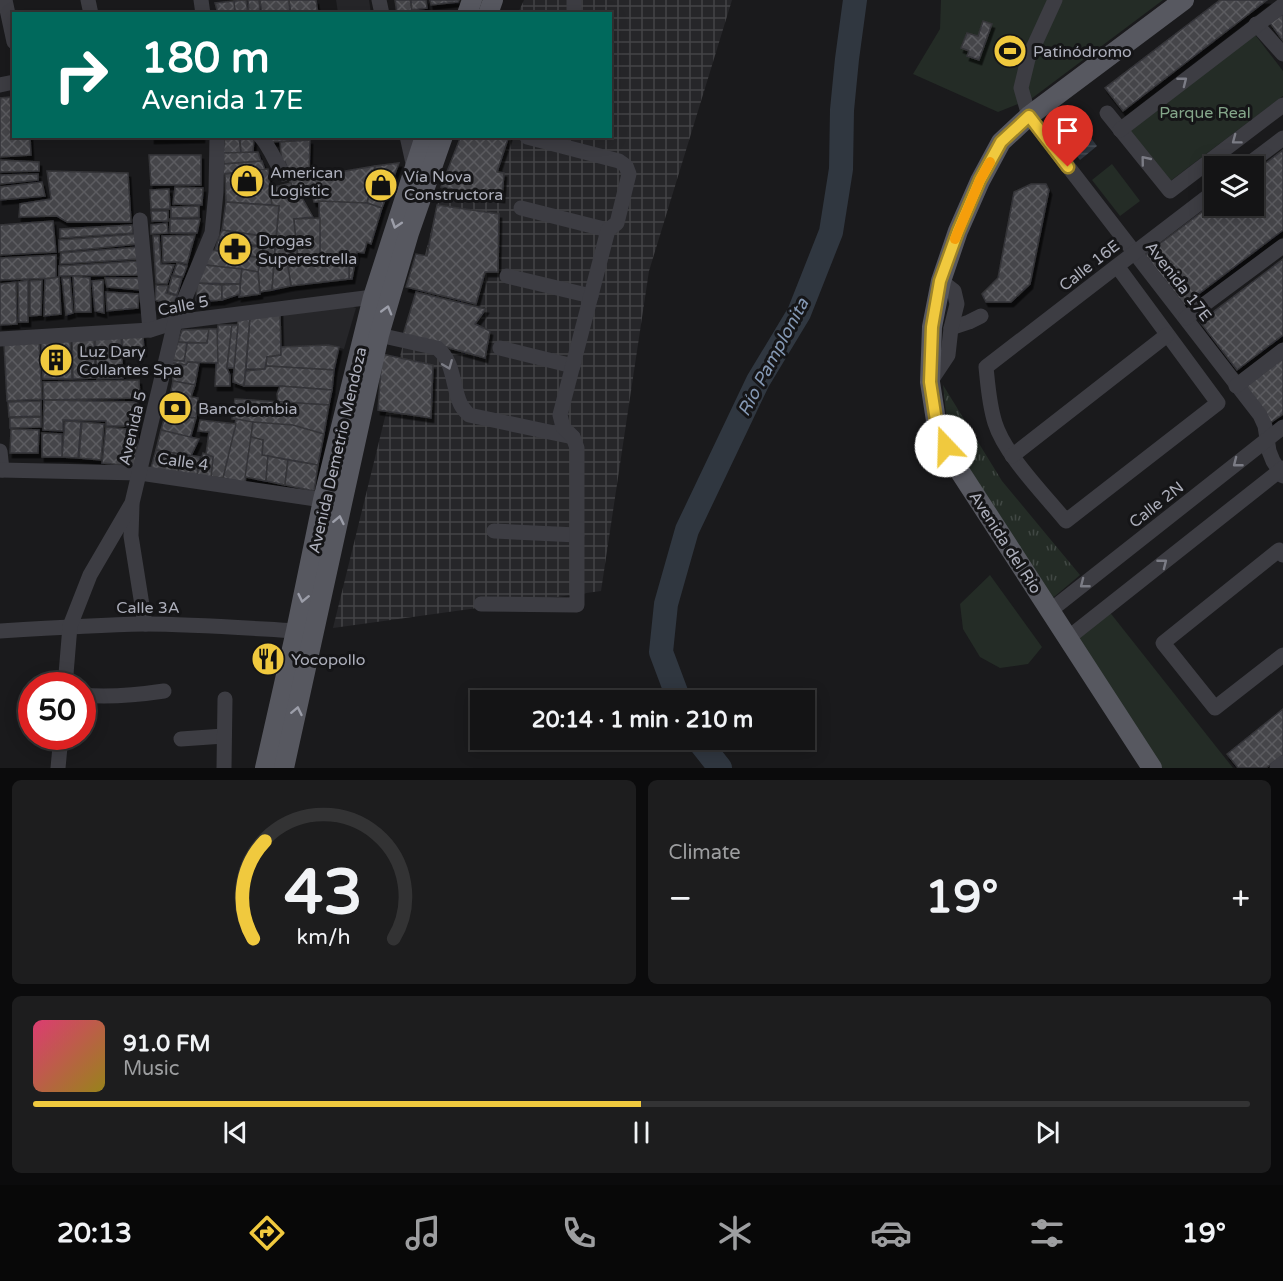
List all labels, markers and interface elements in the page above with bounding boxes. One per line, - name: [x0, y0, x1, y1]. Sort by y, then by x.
- text: 180 m: [141, 33, 270, 84]
- sports icon: Patinódromo: [992, 33, 1028, 69]
- icon: right: [42, 36, 120, 114]
- place label: Patinódromo: [1033, 42, 1132, 62]
- one-way arrow: [1176, 78, 1187, 89]
- text: Avenida 17E: [141, 84, 303, 117]
- park label: Parque Real: [1159, 103, 1251, 123]
- pin: [1042, 105, 1093, 167]
- icon: arrive: [1051, 114, 1084, 147]
- one-way arrow: [1232, 133, 1243, 144]
- one-way arrow: [1141, 156, 1152, 167]
- map controls: [1204, 156, 1264, 216]
- button: layers: [1204, 156, 1264, 216]
- shop icon: American Logistic: [229, 163, 265, 199]
- place label: American Logistic: [270, 163, 343, 201]
- shop icon: Vía Nova Constructora: [363, 167, 399, 203]
- place label: Vía Nova Constructora: [404, 167, 503, 205]
- one-way arrow: [391, 218, 403, 229]
- pharmacy icon: Drogas Superestrella: [217, 231, 253, 267]
- place label: Drogas Superestrella: [258, 231, 357, 269]
- street label: Calle 16E: [1055, 236, 1124, 296]
- street label: Avenida 17E: [1141, 238, 1216, 326]
- street label: Calle 5: [156, 291, 210, 321]
- water label: Río Pamplonita: [733, 293, 814, 420]
- one-way arrow: [380, 305, 392, 316]
- building icon: Luz Dary Collantes Spa: [38, 342, 74, 378]
- place label: Luz Dary Collantes Spa: [79, 342, 182, 380]
- street label: Avenida Demetrio Mendoza: [304, 345, 371, 555]
- one-way arrow: [441, 358, 453, 369]
- street label: Avenida 5: [115, 389, 151, 467]
- bank icon: Bancolombia: [157, 390, 193, 426]
- place label: Bancolombia: [198, 399, 298, 419]
- position arrow: [914, 414, 978, 478]
- street label: Calle 4: [156, 449, 210, 475]
- one-way arrow: [1233, 456, 1244, 467]
- street label: Calle 2N: [1125, 477, 1188, 532]
- street label: Avenida del Río: [965, 488, 1046, 598]
- one-way arrow: [331, 516, 344, 526]
- one-way arrow: [1157, 559, 1168, 570]
- one-way arrow: [1080, 577, 1091, 588]
- one-way arrow: [297, 593, 310, 603]
- street label: Calle 3A: [116, 598, 180, 618]
- restaurant icon: Yocopollo: [250, 641, 286, 677]
- place label: Yocopollo: [291, 650, 365, 670]
- speed limit sign: 50: [18, 672, 96, 750]
- one-way arrow: [290, 706, 303, 716]
- text: 20:14 · 1 min · 210 m: [532, 707, 753, 733]
- text: Climate: [669, 841, 741, 865]
- text: 43: [285, 856, 363, 931]
- text: 19°: [925, 871, 998, 925]
- text: −: [669, 879, 692, 918]
- text: +: [1231, 879, 1250, 918]
- text: km/h: [297, 924, 351, 950]
- text: 91.0 FM: [123, 1031, 211, 1057]
- text: Music: [123, 1057, 179, 1081]
- icon: previous: [219, 1116, 252, 1149]
- icon: pause: [625, 1116, 658, 1149]
- icon: next: [1031, 1116, 1064, 1149]
- icon: directions: [246, 1212, 288, 1254]
- icon: music: [402, 1212, 444, 1254]
- icon: phone: [558, 1212, 600, 1254]
- icon: climate: [714, 1212, 756, 1254]
- icon: car: [870, 1212, 912, 1254]
- icon: filters: [1026, 1212, 1068, 1254]
- text: 20:13: [57, 1217, 132, 1250]
- text: 19°: [1182, 1217, 1226, 1250]

